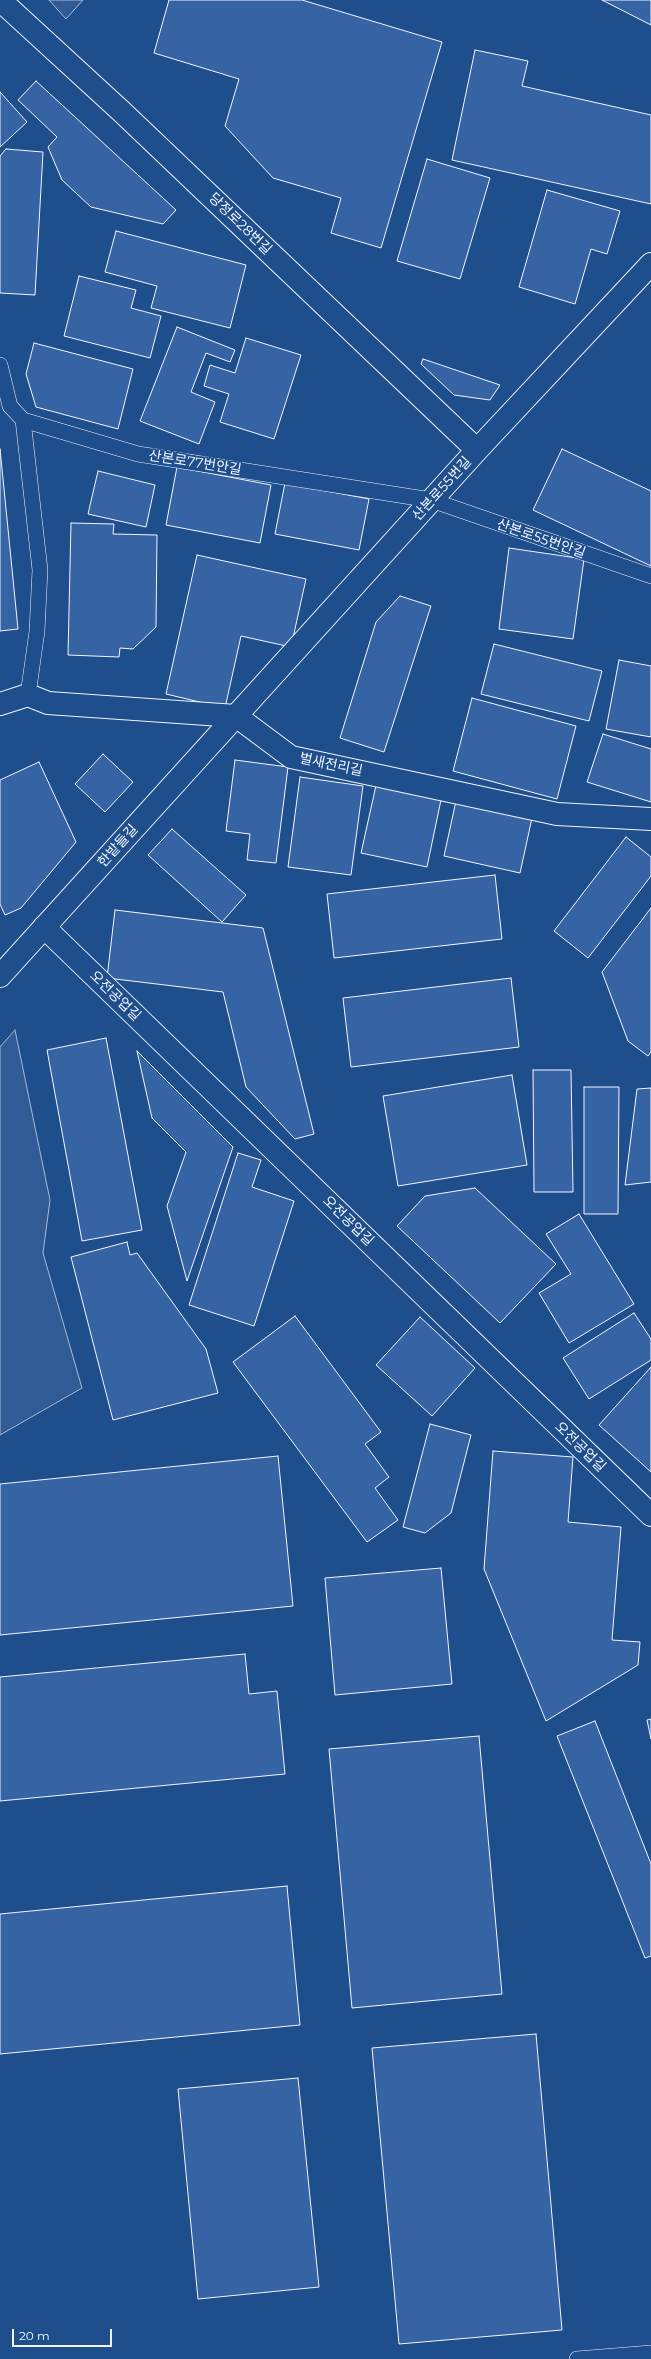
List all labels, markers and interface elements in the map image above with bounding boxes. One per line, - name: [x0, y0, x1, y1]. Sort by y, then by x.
- street label: 당정로28번길: [205, 190, 275, 258]
- street label: 산본로77번안길: [147, 447, 243, 479]
- street label: 산본로55번길: [409, 454, 475, 524]
- street label: 산본로55번안길: [494, 516, 588, 562]
- street label: 벌새전리길: [298, 750, 364, 780]
- street label: 한밭들길: [95, 821, 141, 871]
- street label: 오전공업길: [86, 968, 144, 1024]
- street label: 오전공업길: [319, 1193, 377, 1249]
- street label: 오전공업길: [551, 1419, 609, 1475]
- scale bar: [14, 2321, 114, 2347]
- text: 20 m: [19, 2328, 50, 2343]

